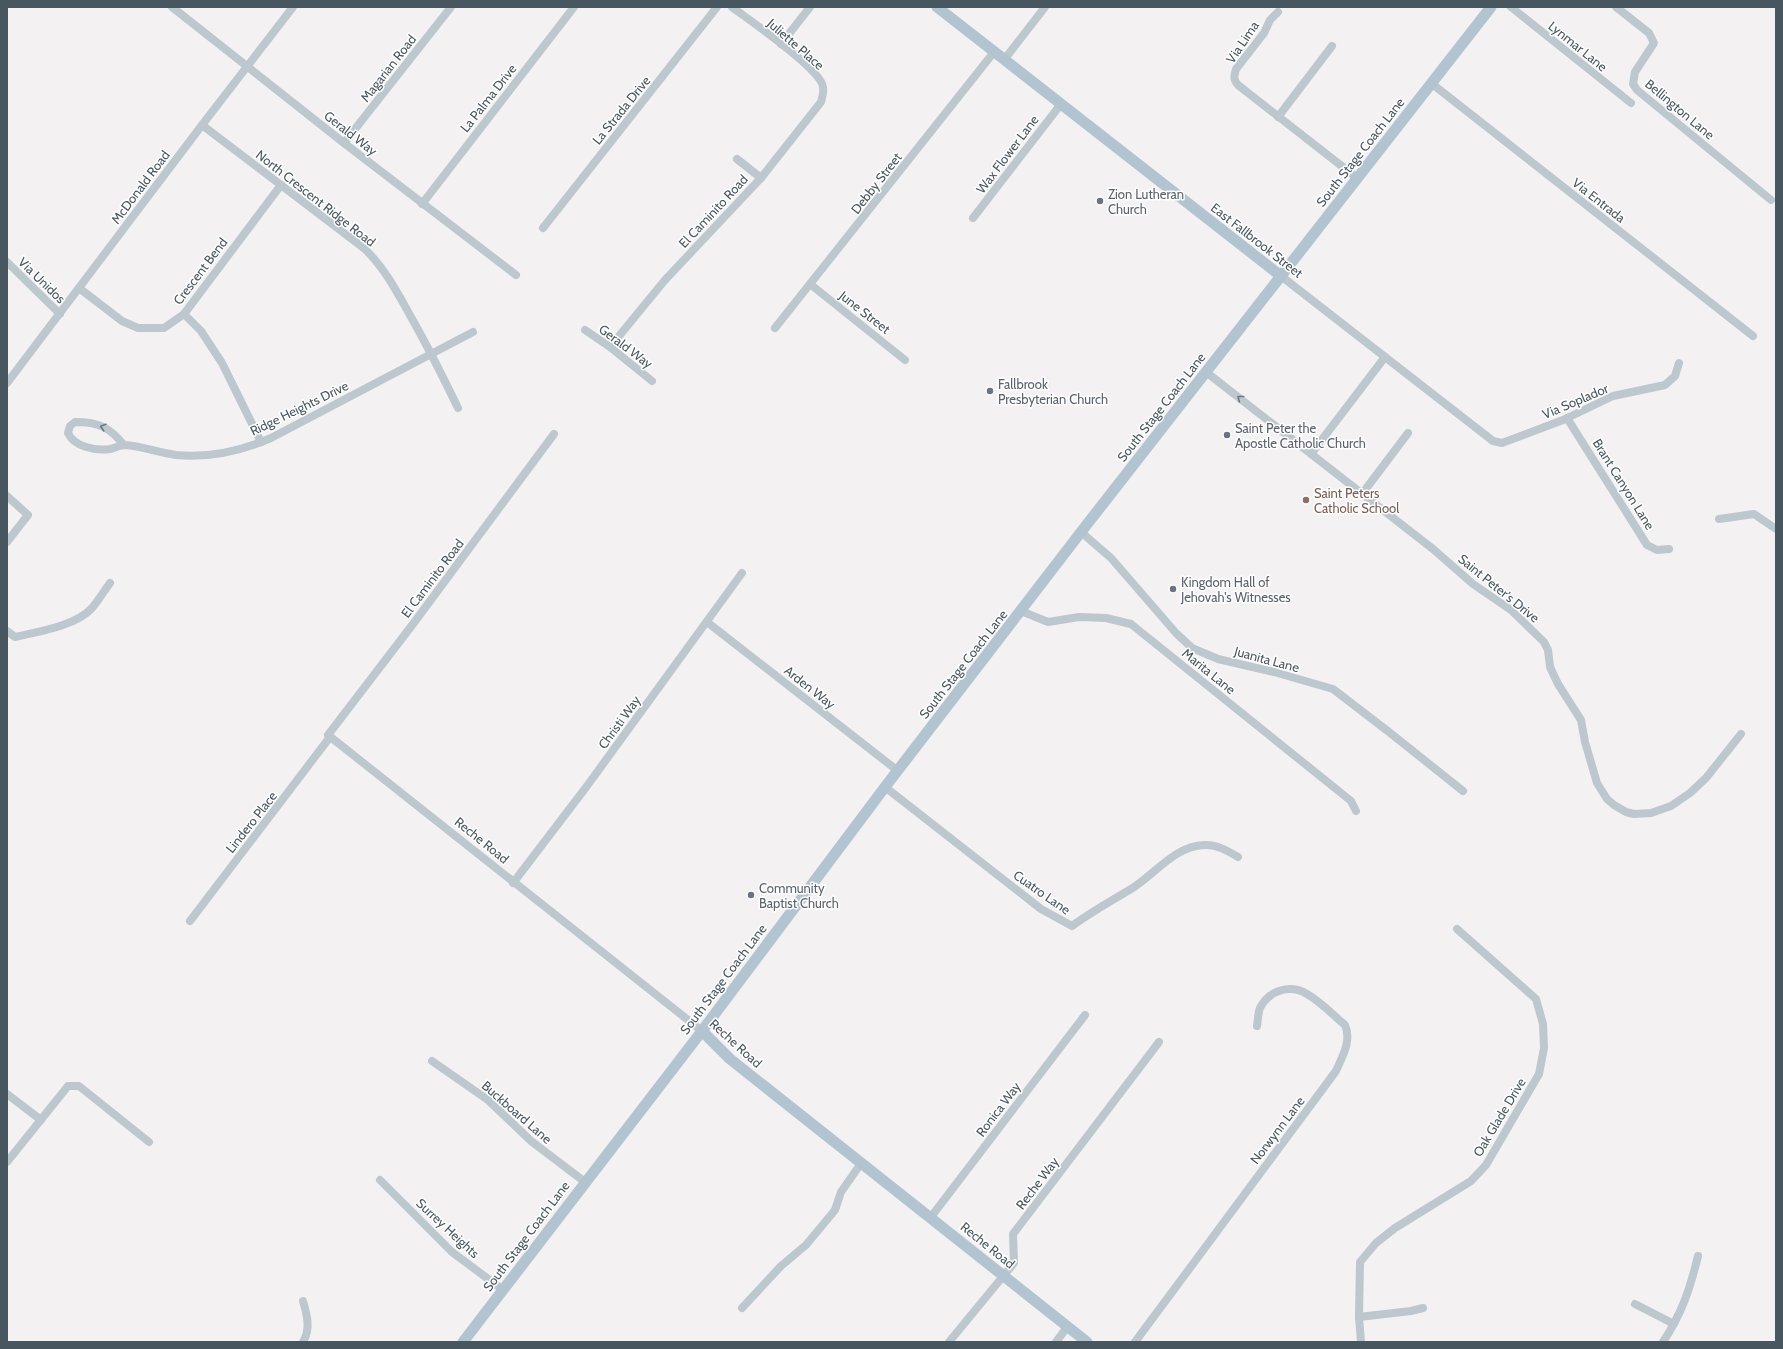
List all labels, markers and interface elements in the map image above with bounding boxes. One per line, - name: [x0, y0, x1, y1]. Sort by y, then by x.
- street label: Juliette Place: [764, 14, 828, 73]
- street label: Via Lima: [1222, 17, 1262, 66]
- street label: Lynmar Lane: [1545, 18, 1611, 75]
- street label: Magarian Road: [357, 31, 419, 105]
- street label: La Palma Drive: [456, 61, 520, 135]
- street label: La Strada Drive: [589, 72, 654, 147]
- street label: Bellington Lane: [1642, 75, 1718, 143]
- street label: South Stage Coach Lane: [1313, 94, 1408, 210]
- street label: Gerald Way: [321, 107, 381, 159]
- street label: Wax Flower Lane: [972, 111, 1042, 196]
- street label: North Crescent Ridge Road: [253, 146, 379, 250]
- street label: McDonald Road: [107, 147, 173, 227]
- street label: Debby Street: [847, 149, 905, 217]
- street label: El Caminito Road: [675, 171, 751, 251]
- street label: Via Entrada: [1569, 174, 1629, 226]
- place label: Zion Lutheran Church: [1108, 186, 1184, 217]
- marker: Zion Lutheran Church: [1095, 196, 1105, 206]
- street label: East Fallbrook Street: [1208, 199, 1307, 281]
- street label: Crescent Bend: [170, 234, 230, 308]
- street label: Via Unidos: [15, 254, 69, 307]
- street label: June Street: [836, 287, 894, 337]
- street label: Gerald Way: [596, 321, 656, 372]
- street label: South Stage Coach Lane: [1114, 349, 1209, 465]
- place label: Fallbrook Presbyterian Church: [998, 376, 1108, 407]
- street label: Ridge Heights Drive: [247, 377, 351, 439]
- street label: Via Soplador: [1540, 380, 1611, 422]
- marker: Fallbrook Presbyterian Church: [985, 386, 995, 396]
- one-way arrow: [1237, 396, 1244, 403]
- place label: Saint Peter the Apostle Catholic Church: [1235, 420, 1366, 451]
- one-way arrow: [99, 423, 106, 432]
- marker: Saint Peter the Apostle Catholic Church: [1222, 430, 1232, 440]
- street label: Brant Canyon Lane: [1590, 436, 1659, 533]
- place label: Saint Peters Catholic School: [1314, 485, 1399, 516]
- marker: Saint Peters Catholic School: [1301, 495, 1311, 505]
- street label: El Caminito Road: [397, 536, 467, 620]
- street label: Saint Peter's Drive: [1455, 550, 1543, 626]
- place label: Kingdom Hall of Jehovah's Witnesses: [1180, 574, 1291, 605]
- marker: Kingdom Hall of Jehovah's Witnesses: [1168, 584, 1178, 594]
- street label: South Stage Coach Lane: [916, 606, 1011, 722]
- street label: Juanita Lane: [1232, 642, 1301, 675]
- street label: Marita Lane: [1179, 645, 1239, 698]
- street label: Arden Way: [781, 662, 839, 712]
- street label: Christi Way: [594, 692, 644, 752]
- street label: Lindero Place: [222, 788, 280, 856]
- street label: Reche Road: [452, 813, 512, 867]
- street label: Cuatro Lane: [1010, 867, 1074, 918]
- place label: Community Baptist Church: [759, 880, 839, 911]
- marker: Community Baptist Church: [746, 890, 756, 900]
- street label: South Stage Coach Lane: [676, 921, 770, 1037]
- street label: Reche Road: [707, 1015, 765, 1071]
- street label: Oak Glade Drive: [1469, 1075, 1529, 1159]
- street label: Buckboard Lane: [479, 1077, 556, 1147]
- street label: Ronica Way: [972, 1078, 1024, 1139]
- street label: Norwynn Lane: [1246, 1093, 1308, 1167]
- street label: Reche Way: [1012, 1153, 1062, 1212]
- street label: South Stage Coach Lane: [479, 1178, 573, 1294]
- street label: Surrey Heights: [413, 1195, 483, 1262]
- street label: Reche Road: [958, 1218, 1018, 1272]

